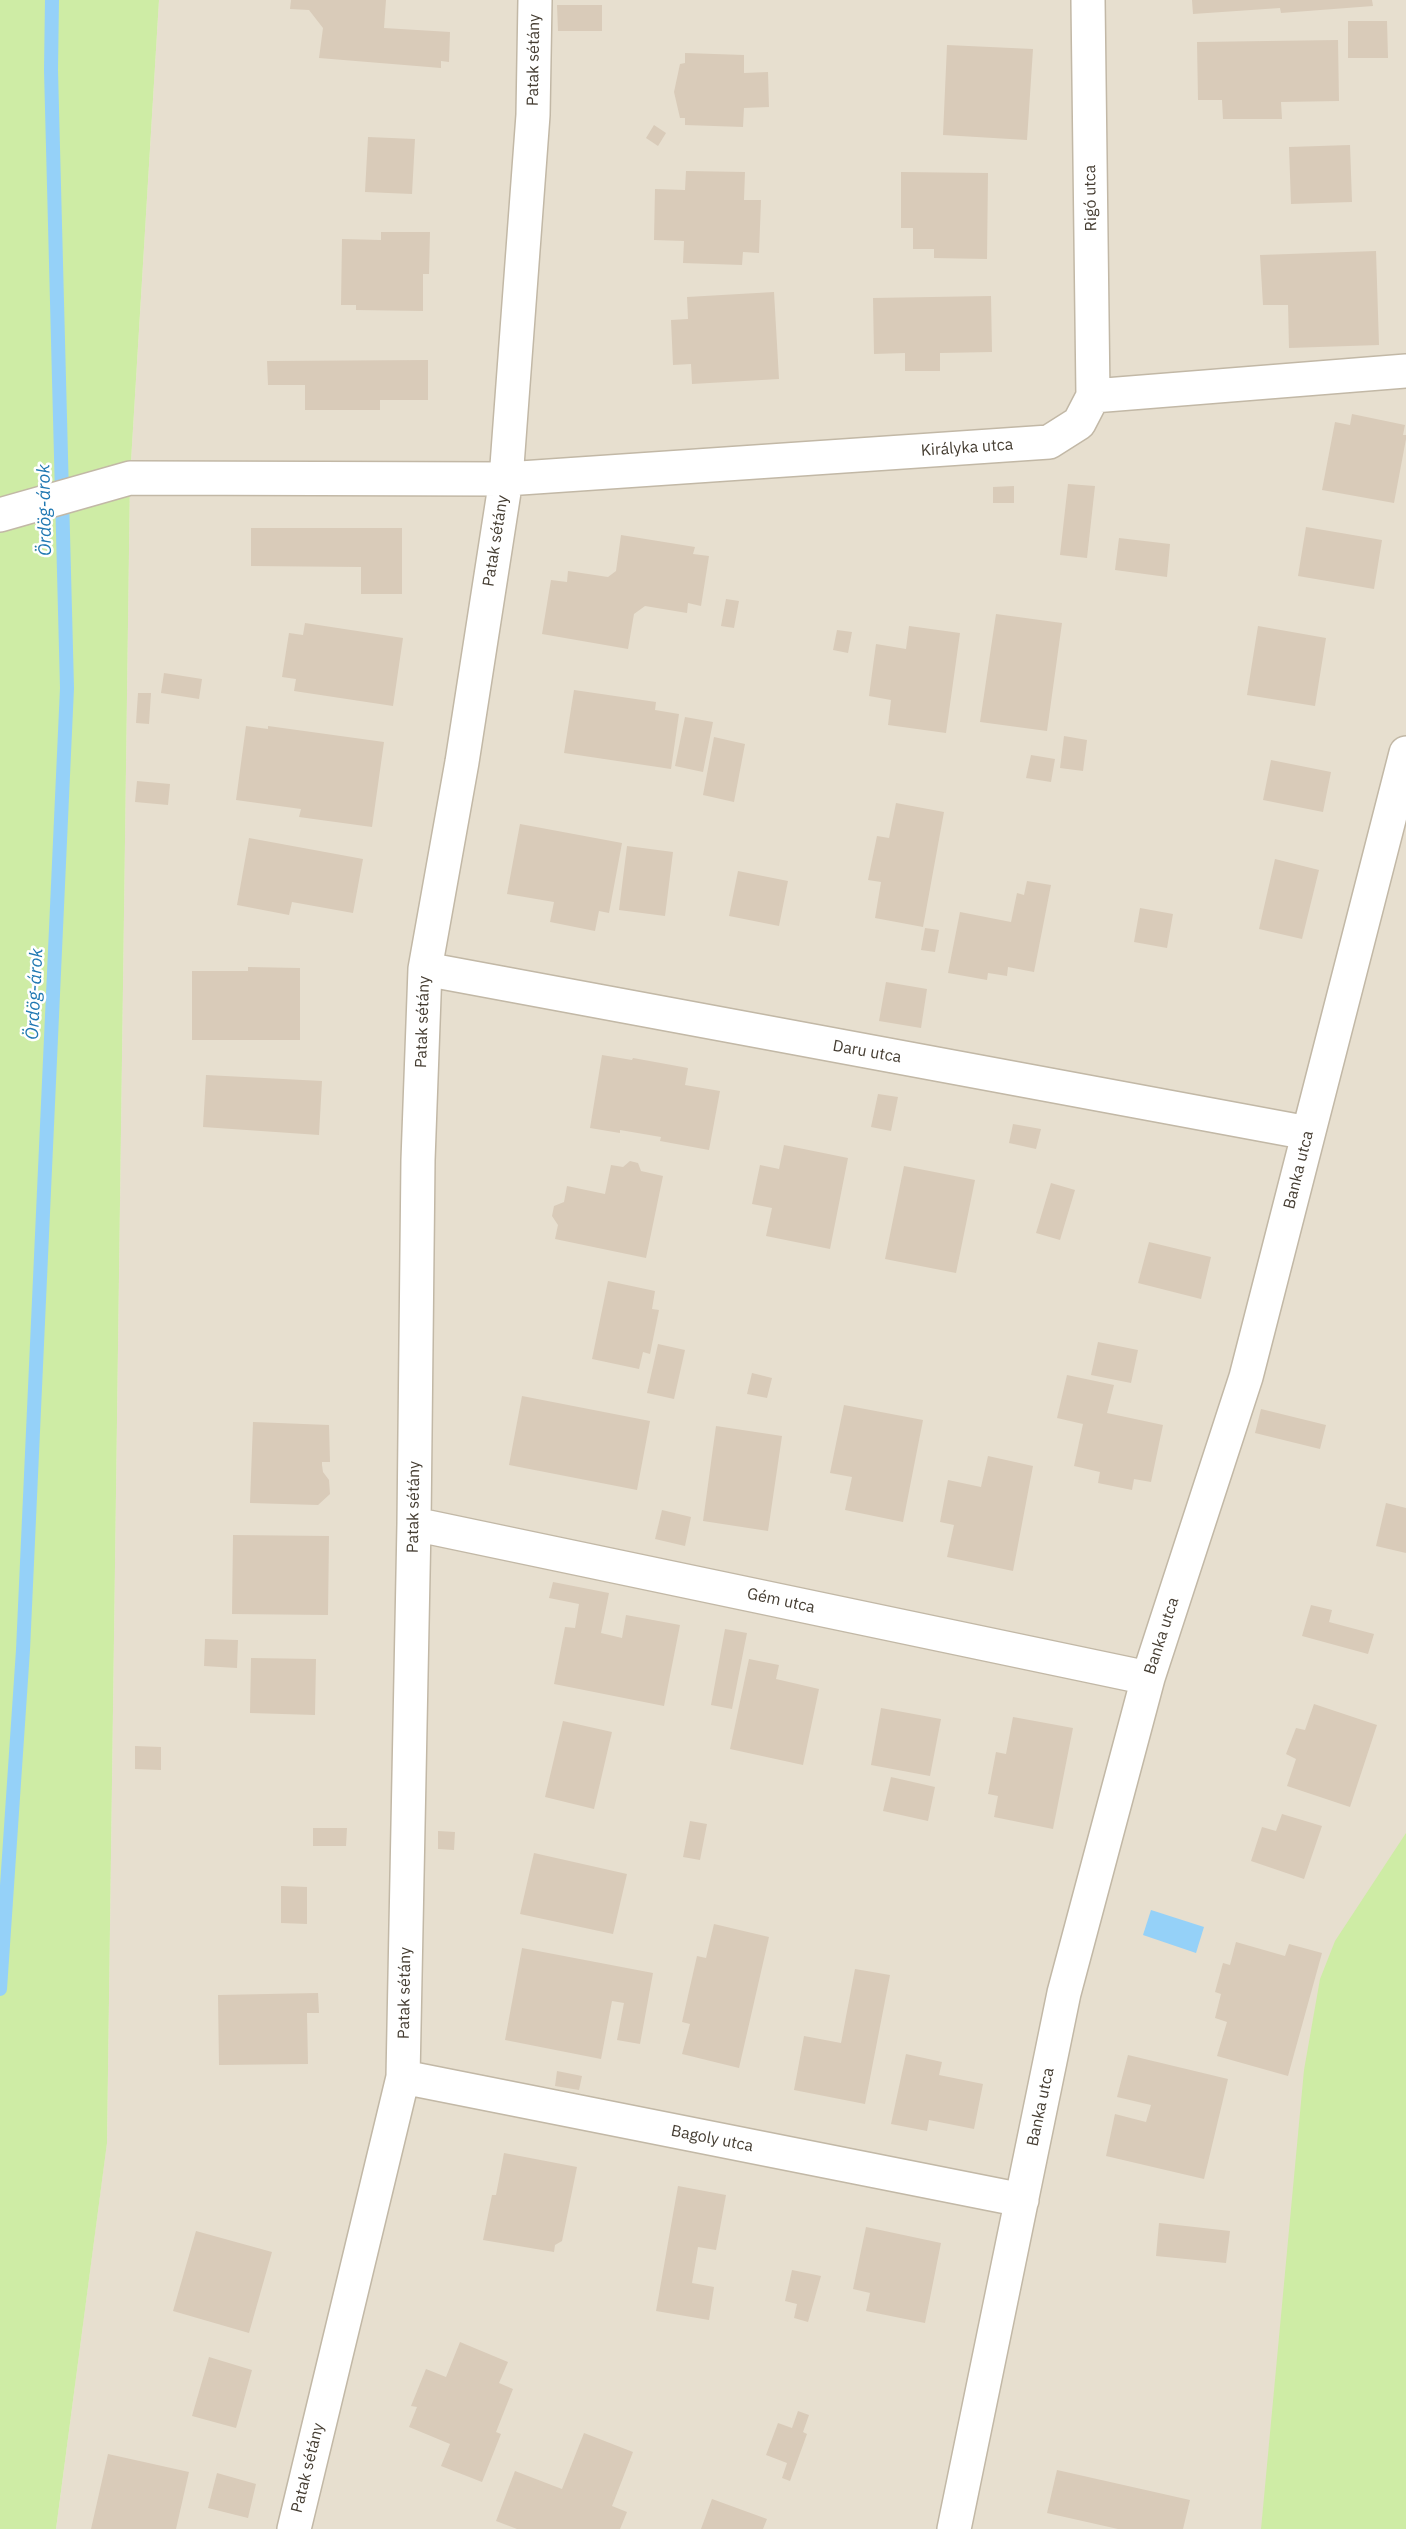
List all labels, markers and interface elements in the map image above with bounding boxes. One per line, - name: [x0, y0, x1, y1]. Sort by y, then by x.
- street label: Patak sétány: [524, 14, 544, 106]
- street label: Rigó utca: [1081, 165, 1101, 231]
- street label: Királyka utca: [920, 435, 1014, 461]
- water label: Ördög-árok: [33, 464, 57, 556]
- street label: Patak sétány: [479, 494, 513, 588]
- water label: Ördög-árok: [22, 948, 48, 1040]
- street label: Patak sétány: [412, 976, 434, 1068]
- street label: Daru utca: [831, 1037, 903, 1067]
- street label: Banka utca: [1280, 1129, 1318, 1211]
- street label: Patak sétány: [404, 1461, 424, 1553]
- street label: Gém utca: [745, 1584, 817, 1618]
- street label: Banka utca: [1141, 1595, 1183, 1677]
- street label: Patak sétány: [395, 1947, 415, 2039]
- street label: Banka utca: [1023, 2066, 1059, 2148]
- street label: Bagoly utca: [669, 2122, 755, 2156]
- street label: Patak sétány: [288, 2421, 328, 2515]

